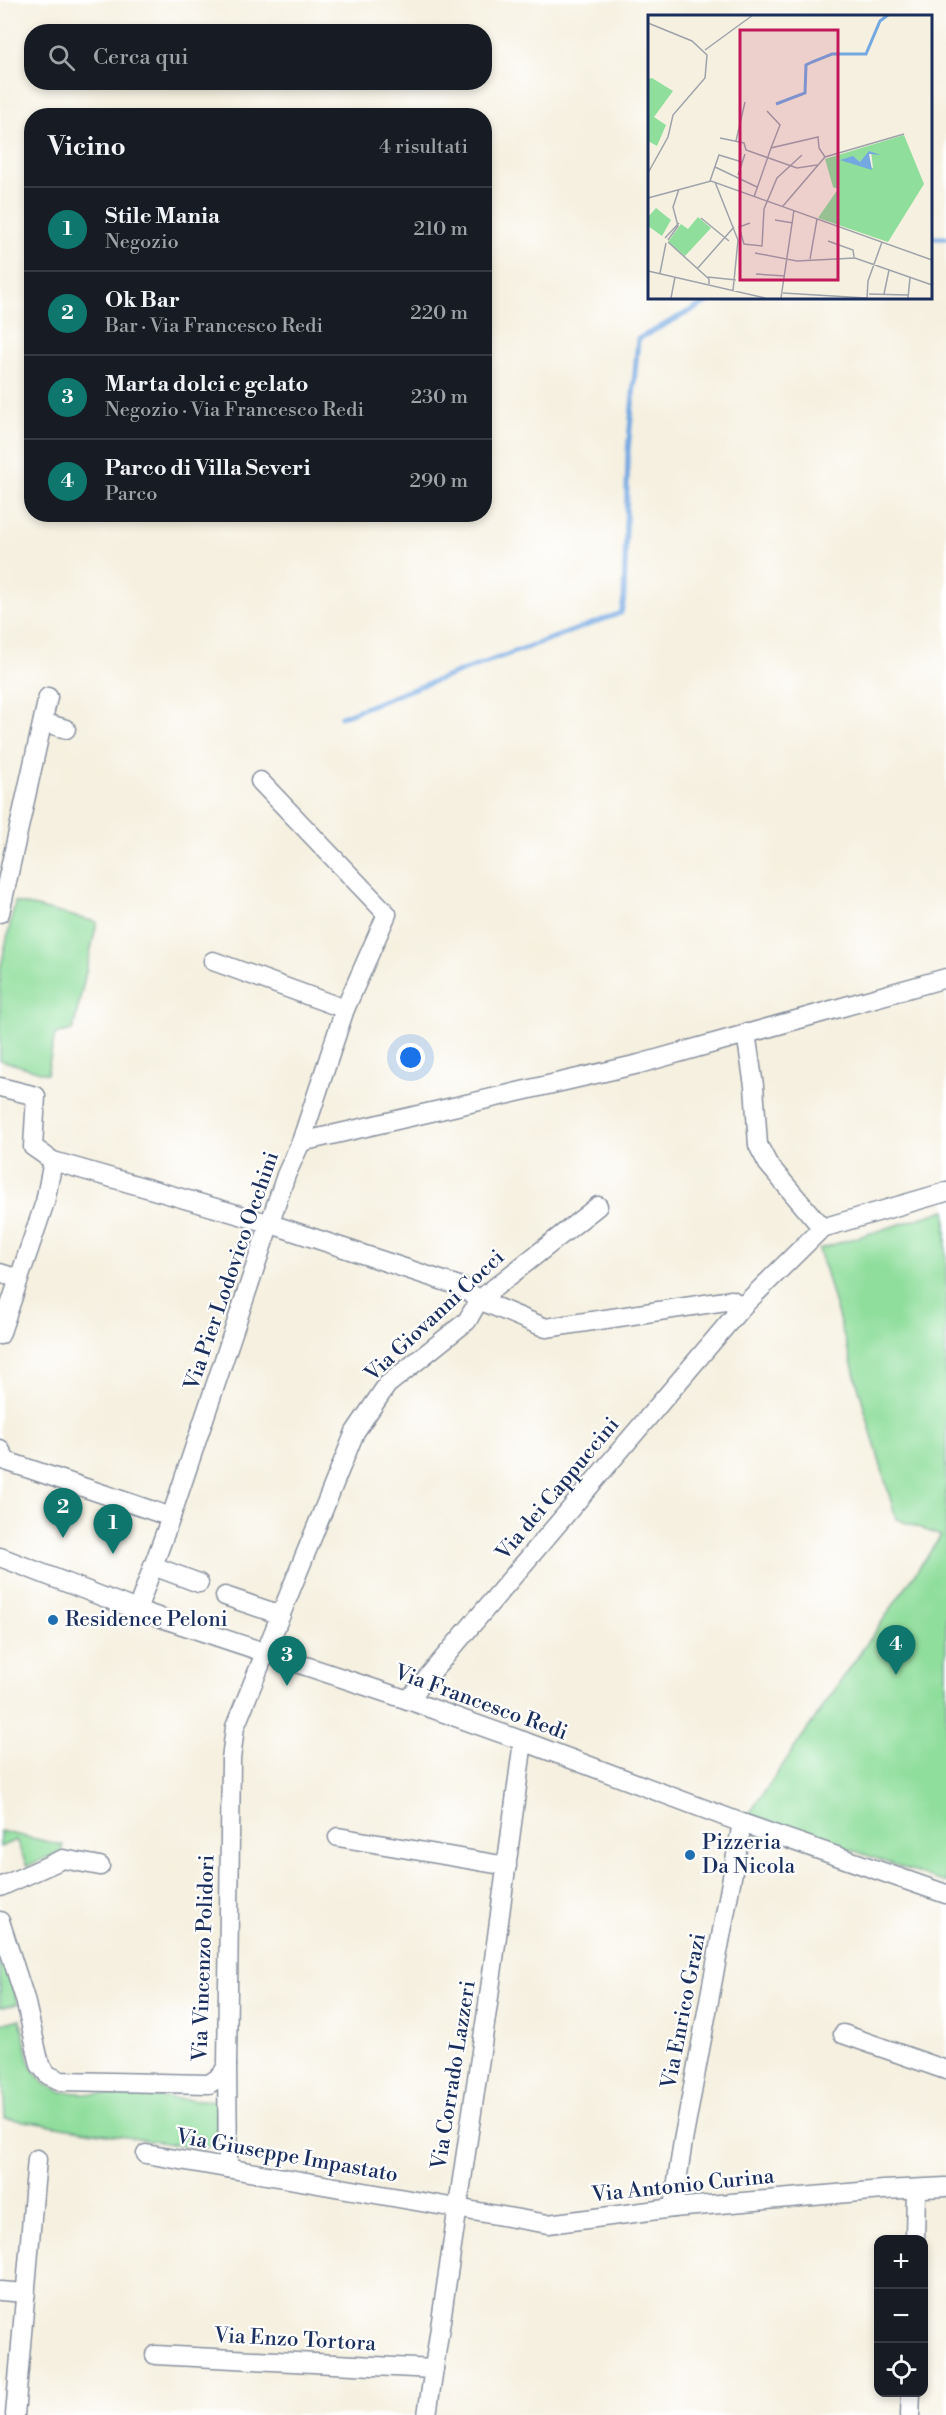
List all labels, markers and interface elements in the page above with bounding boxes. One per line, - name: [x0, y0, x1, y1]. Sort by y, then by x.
- inset map: [648, 15, 931, 298]
- search box: [24, 24, 492, 90]
- icon: search: [45, 41, 78, 74]
- text: Cerca qui: [93, 44, 189, 71]
- text: Vicino: [48, 131, 126, 163]
- text: 4 risultati: [379, 135, 468, 160]
- text: Stile Mania: [105, 203, 220, 230]
- text: 1: [63, 217, 72, 242]
- text: 210 m: [413, 217, 468, 242]
- text: Negozio: [105, 230, 179, 255]
- text: Ok Bar: [105, 287, 180, 314]
- text: 2: [61, 301, 74, 326]
- text: 220 m: [410, 301, 468, 326]
- text: Bar · Via Francesco Redi: [105, 314, 323, 339]
- text: Marta dolci e gelato: [105, 371, 308, 398]
- text: 3: [61, 385, 74, 410]
- text: 230 m: [411, 385, 468, 410]
- text: Negozio · Via Francesco Redi: [105, 398, 364, 423]
- text: Parco di Villa Severi: [105, 455, 311, 482]
- text: 4: [61, 469, 74, 494]
- text: 290 m: [410, 469, 468, 494]
- text: Parco: [105, 482, 158, 507]
- your location: [396, 1043, 425, 1072]
- street label: Via Pier Lodovico Occhini: [179, 1148, 285, 1395]
- street label: Via Giovanni Cocci: [359, 1245, 510, 1388]
- street label: Via dei Cappuccini: [490, 1412, 625, 1566]
- pin: 2: [44, 1488, 82, 1538]
- pin: 1: [94, 1504, 132, 1554]
- place label: Residence Peloni: [65, 1607, 228, 1633]
- marker: Residence Peloni: [46, 1613, 60, 1627]
- pin: 4: [876, 1626, 916, 1675]
- pin: 3: [268, 1636, 306, 1686]
- street label: Via Francesco Redi: [390, 1659, 571, 1746]
- place label: Pizzeria Da Nicola: [702, 1830, 795, 1880]
- marker: Pizzeria Da Nicola: [683, 1848, 697, 1862]
- street label: Via Vincenzo Polidori: [187, 1854, 221, 2063]
- street label: Via Enrico Grazi: [656, 1931, 712, 2092]
- street label: Via Corrado Lazzeri: [426, 1979, 482, 2172]
- street label: Via Giuseppe Impastato: [173, 2123, 400, 2188]
- street label: Via Antonio Curina: [590, 2163, 776, 2209]
- map controls: [874, 2235, 928, 2397]
- button: +: [874, 2235, 928, 2289]
- button: −: [874, 2289, 928, 2343]
- street label: Via Enzo Tortora: [212, 2323, 377, 2357]
- button: locate: [874, 2343, 928, 2397]

